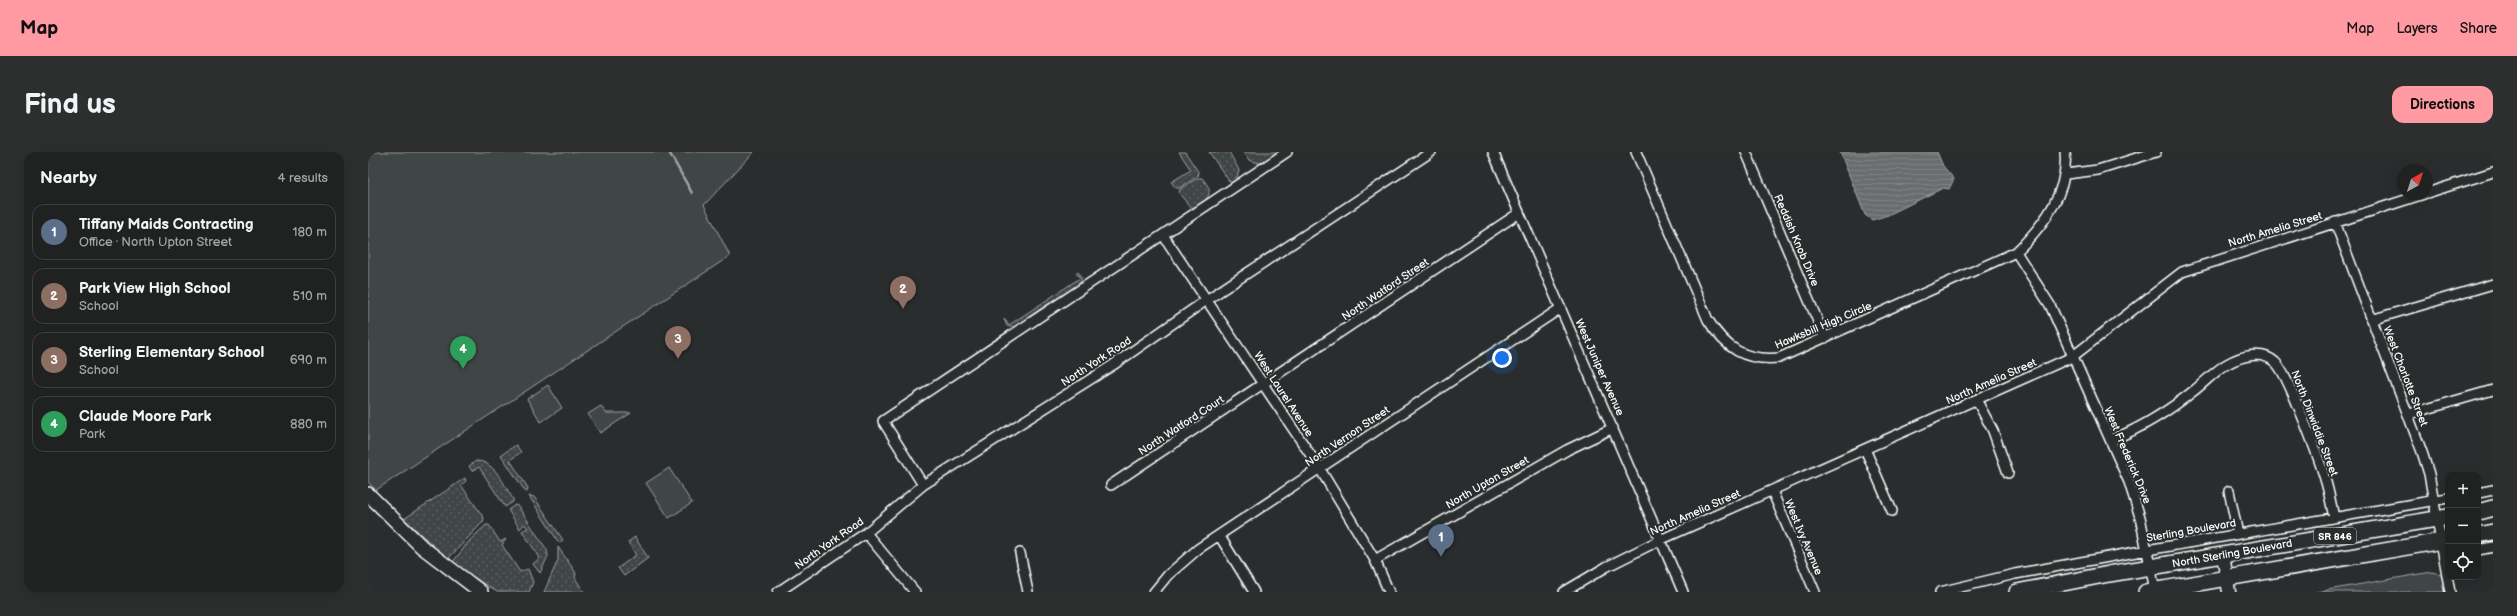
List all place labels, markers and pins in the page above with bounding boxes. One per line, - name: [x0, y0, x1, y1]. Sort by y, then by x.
- pin: 2: [890, 276, 916, 309]
- pin: 3: [665, 326, 691, 359]
- pin: 4: [450, 336, 476, 369]
- pin: 1: [1428, 524, 1454, 557]

